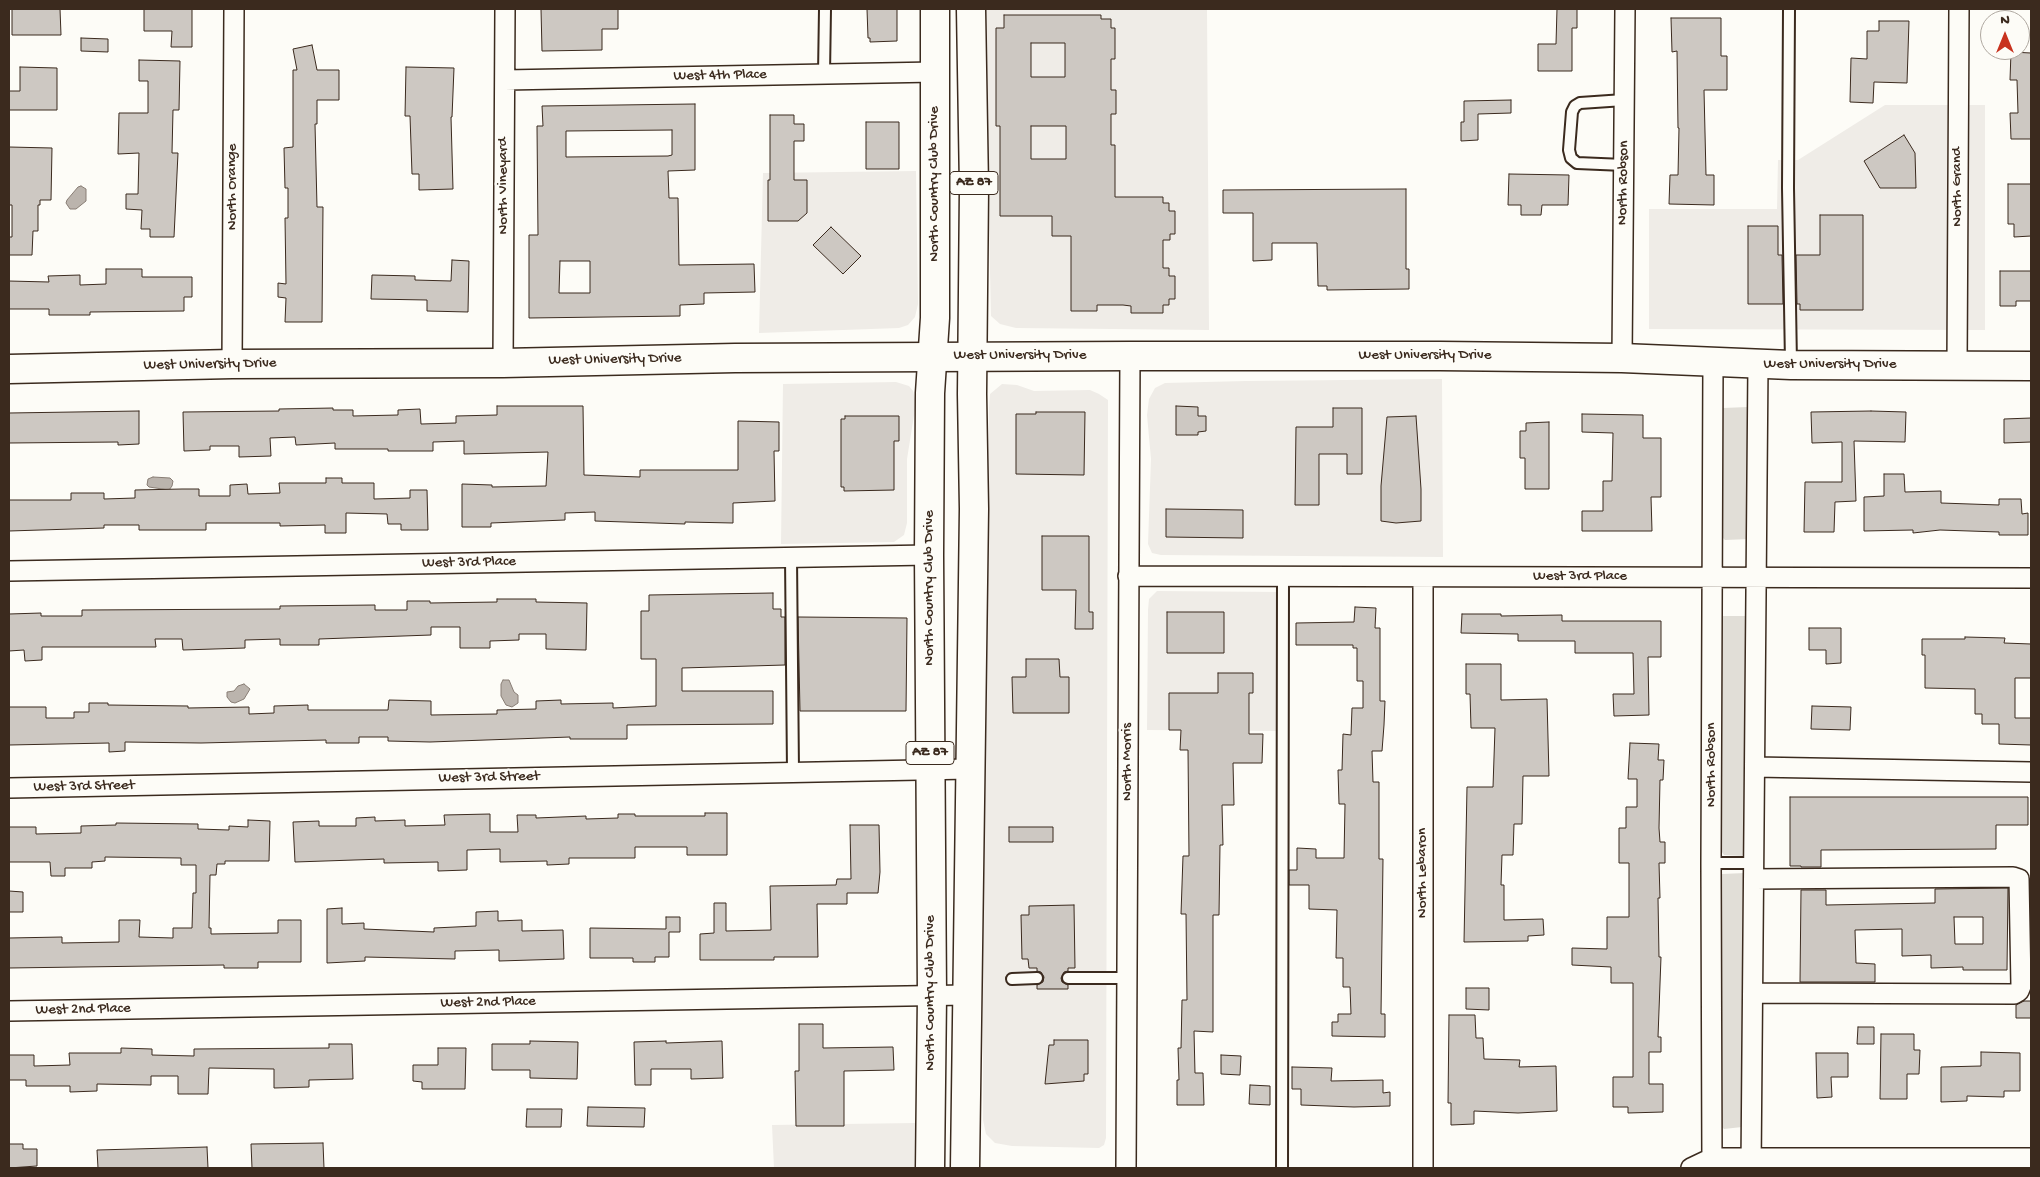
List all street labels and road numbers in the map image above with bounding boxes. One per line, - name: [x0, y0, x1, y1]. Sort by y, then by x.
- street label: West 4th Place: [673, 66, 767, 86]
- street label: North Country Club Drive: [926, 106, 944, 262]
- street label: North Vineyard: [495, 138, 513, 234]
- street label: North Robson: [1614, 141, 1634, 225]
- street label: North Orange: [224, 144, 242, 230]
- street label: North Grand: [1949, 147, 1967, 227]
- road number: AZ 87: [950, 172, 998, 194]
- street label: West University Drive: [954, 347, 1086, 365]
- street label: West University Drive: [1359, 347, 1491, 365]
- street label: West University Drive: [548, 350, 682, 370]
- street label: West University Drive: [143, 355, 277, 375]
- street label: West University Drive: [1764, 356, 1896, 374]
- street label: North Country Club Drive: [921, 510, 939, 666]
- street label: West 3rd Place: [422, 553, 516, 573]
- street label: West 3rd Place: [1533, 568, 1627, 586]
- street label: North Morris: [1119, 723, 1137, 801]
- street label: North Robson: [1703, 723, 1721, 807]
- road number: AZ 87: [906, 741, 954, 764]
- street label: West 3rd Street: [438, 768, 540, 788]
- street label: West 3rd Street: [33, 777, 135, 797]
- street label: North Lebaron: [1414, 828, 1432, 918]
- street label: North Country Club Drive: [922, 915, 940, 1071]
- street label: West 2nd Place: [440, 993, 536, 1013]
- street label: West 2nd Place: [35, 1000, 131, 1020]

